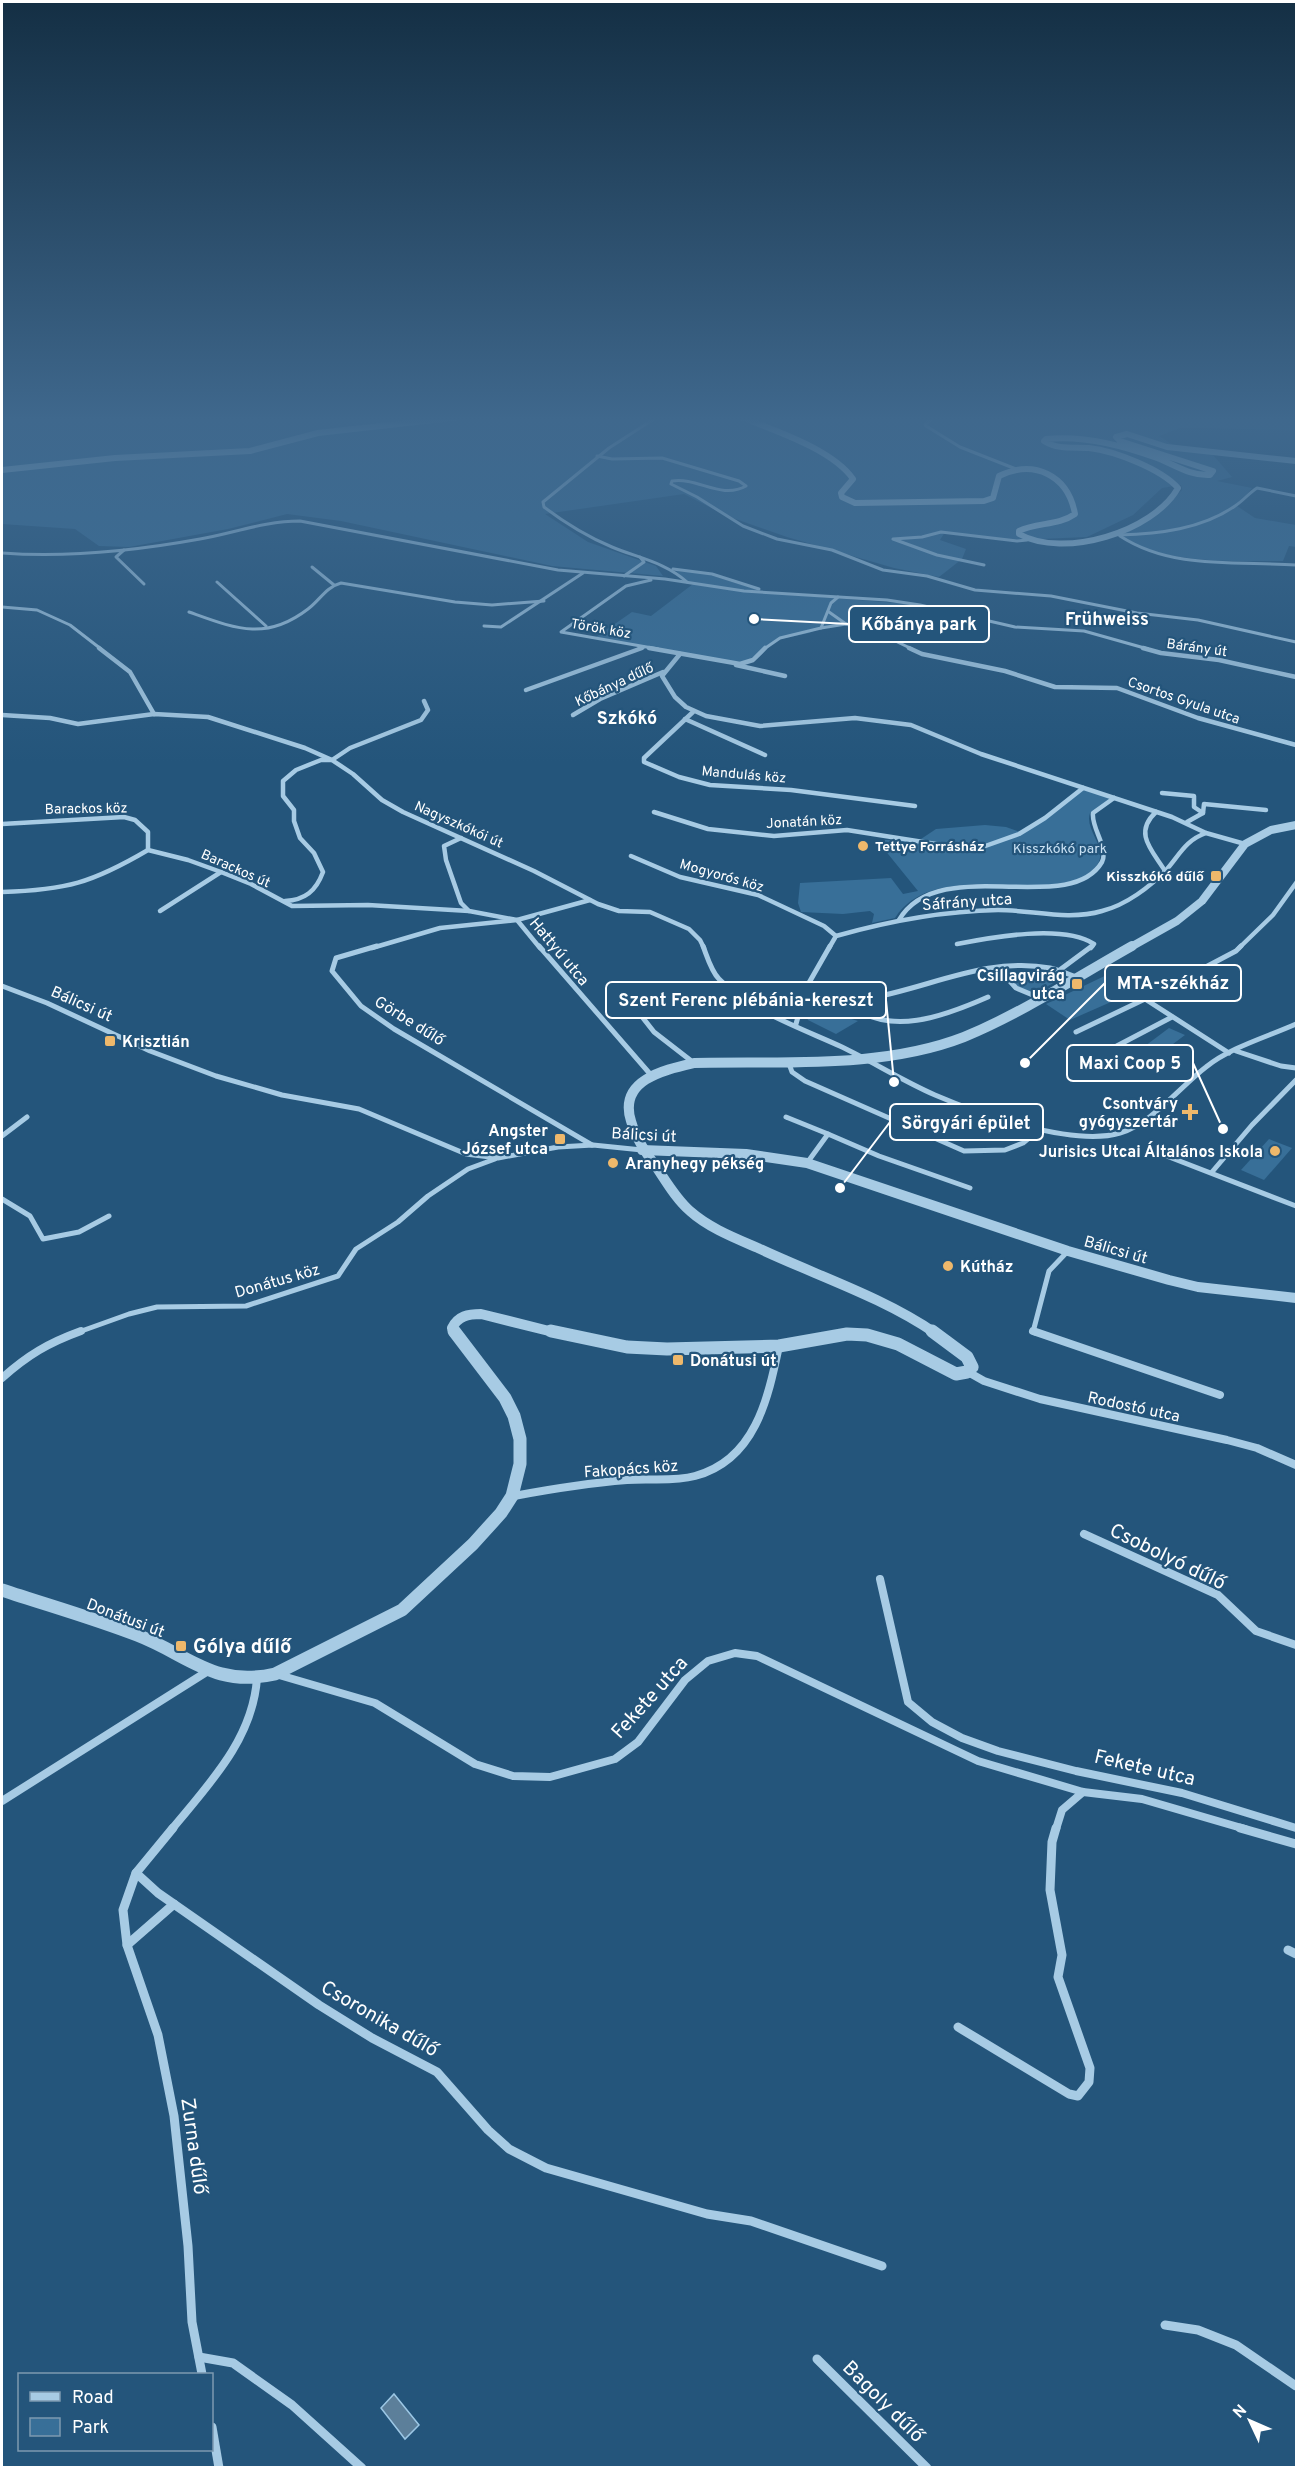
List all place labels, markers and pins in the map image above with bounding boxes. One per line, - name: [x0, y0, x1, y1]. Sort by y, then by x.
- callout: Kőbánya park: [849, 606, 989, 642]
- marker: Tettye Forrásház: [856, 839, 870, 853]
- place label: Tettye Forrásház: [875, 839, 985, 856]
- place label: Kisszkókó dűlő: [1106, 869, 1205, 886]
- marker: Kisszkókó dűlő: [1209, 869, 1223, 883]
- callout: MTA-székház: [1105, 965, 1241, 1001]
- place label: Csillagvirág utca: [977, 967, 1065, 1005]
- marker: Csillagvirág utca: [1070, 977, 1084, 991]
- callout: Szent Ferenc plébánia-kereszt: [606, 982, 886, 1018]
- place label: Krisztián: [122, 1033, 190, 1053]
- marker: Krisztián: [103, 1034, 117, 1048]
- callout: Maxi Coop 5: [1067, 1045, 1193, 1081]
- place label: Csontváry gyógyszertár: [1079, 1095, 1178, 1133]
- callout: Sörgyári épület: [890, 1104, 1043, 1140]
- marker: Csontváry gyógyszertár: [1183, 1105, 1197, 1119]
- place label: Angster József utca: [462, 1122, 548, 1160]
- marker: Angster József utca: [553, 1132, 567, 1146]
- place label: Jurisics Utcai Általános Iskola: [1039, 1141, 1263, 1163]
- marker: Jurisics Utcai Általános Iskola: [1268, 1144, 1282, 1158]
- place label: Aranyhegy pékség: [625, 1155, 764, 1175]
- marker: Aranyhegy pékség: [606, 1156, 620, 1170]
- place label: Kútház: [960, 1258, 1013, 1278]
- marker: Kútház: [941, 1259, 955, 1273]
- place label: Donátusi út: [690, 1352, 777, 1372]
- marker: Donátusi út: [671, 1353, 685, 1367]
- place label: Gólya dűlő: [193, 1635, 293, 1661]
- marker: Gólya dűlő: [174, 1639, 188, 1653]

